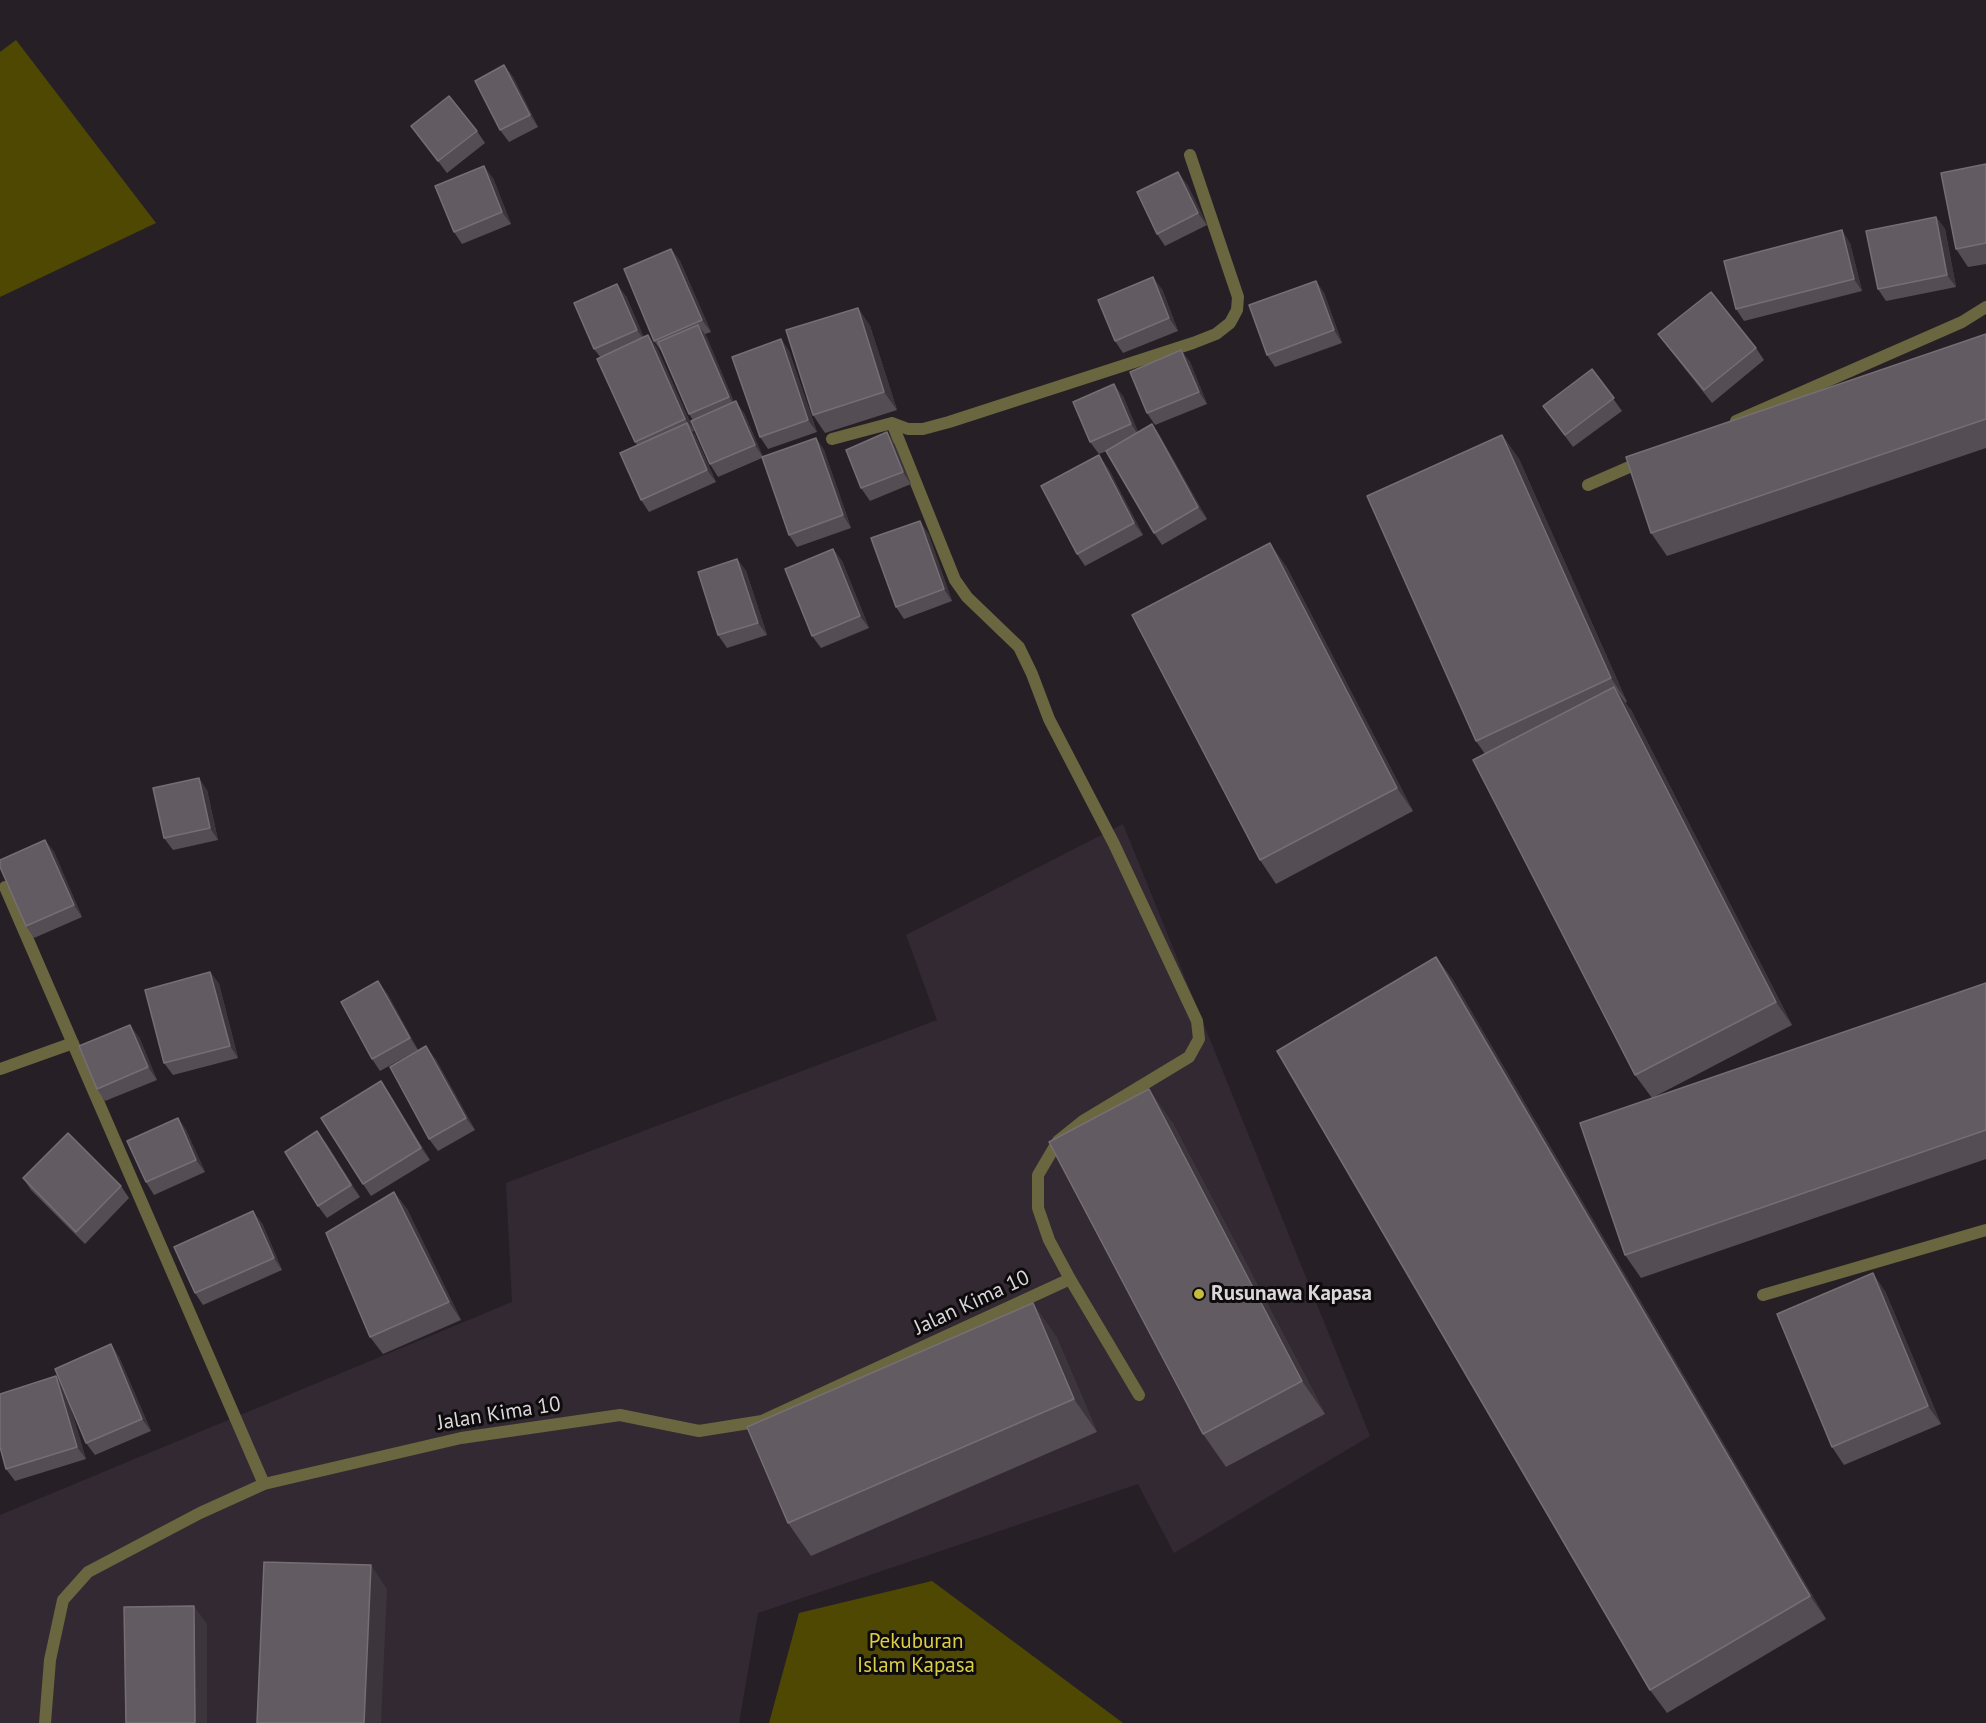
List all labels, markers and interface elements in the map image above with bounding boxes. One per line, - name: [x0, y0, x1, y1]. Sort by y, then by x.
- street label: Jalan Kima 10: [910, 1265, 1034, 1341]
- place label: Rusunawa Kapasa: [1211, 1281, 1372, 1307]
- marker: Rusunawa Kapasa: [1192, 1287, 1206, 1301]
- street label: Jalan Kima 10: [436, 1392, 562, 1436]
- park label: Pekuburan Islam Kapasa: [857, 1629, 975, 1679]

